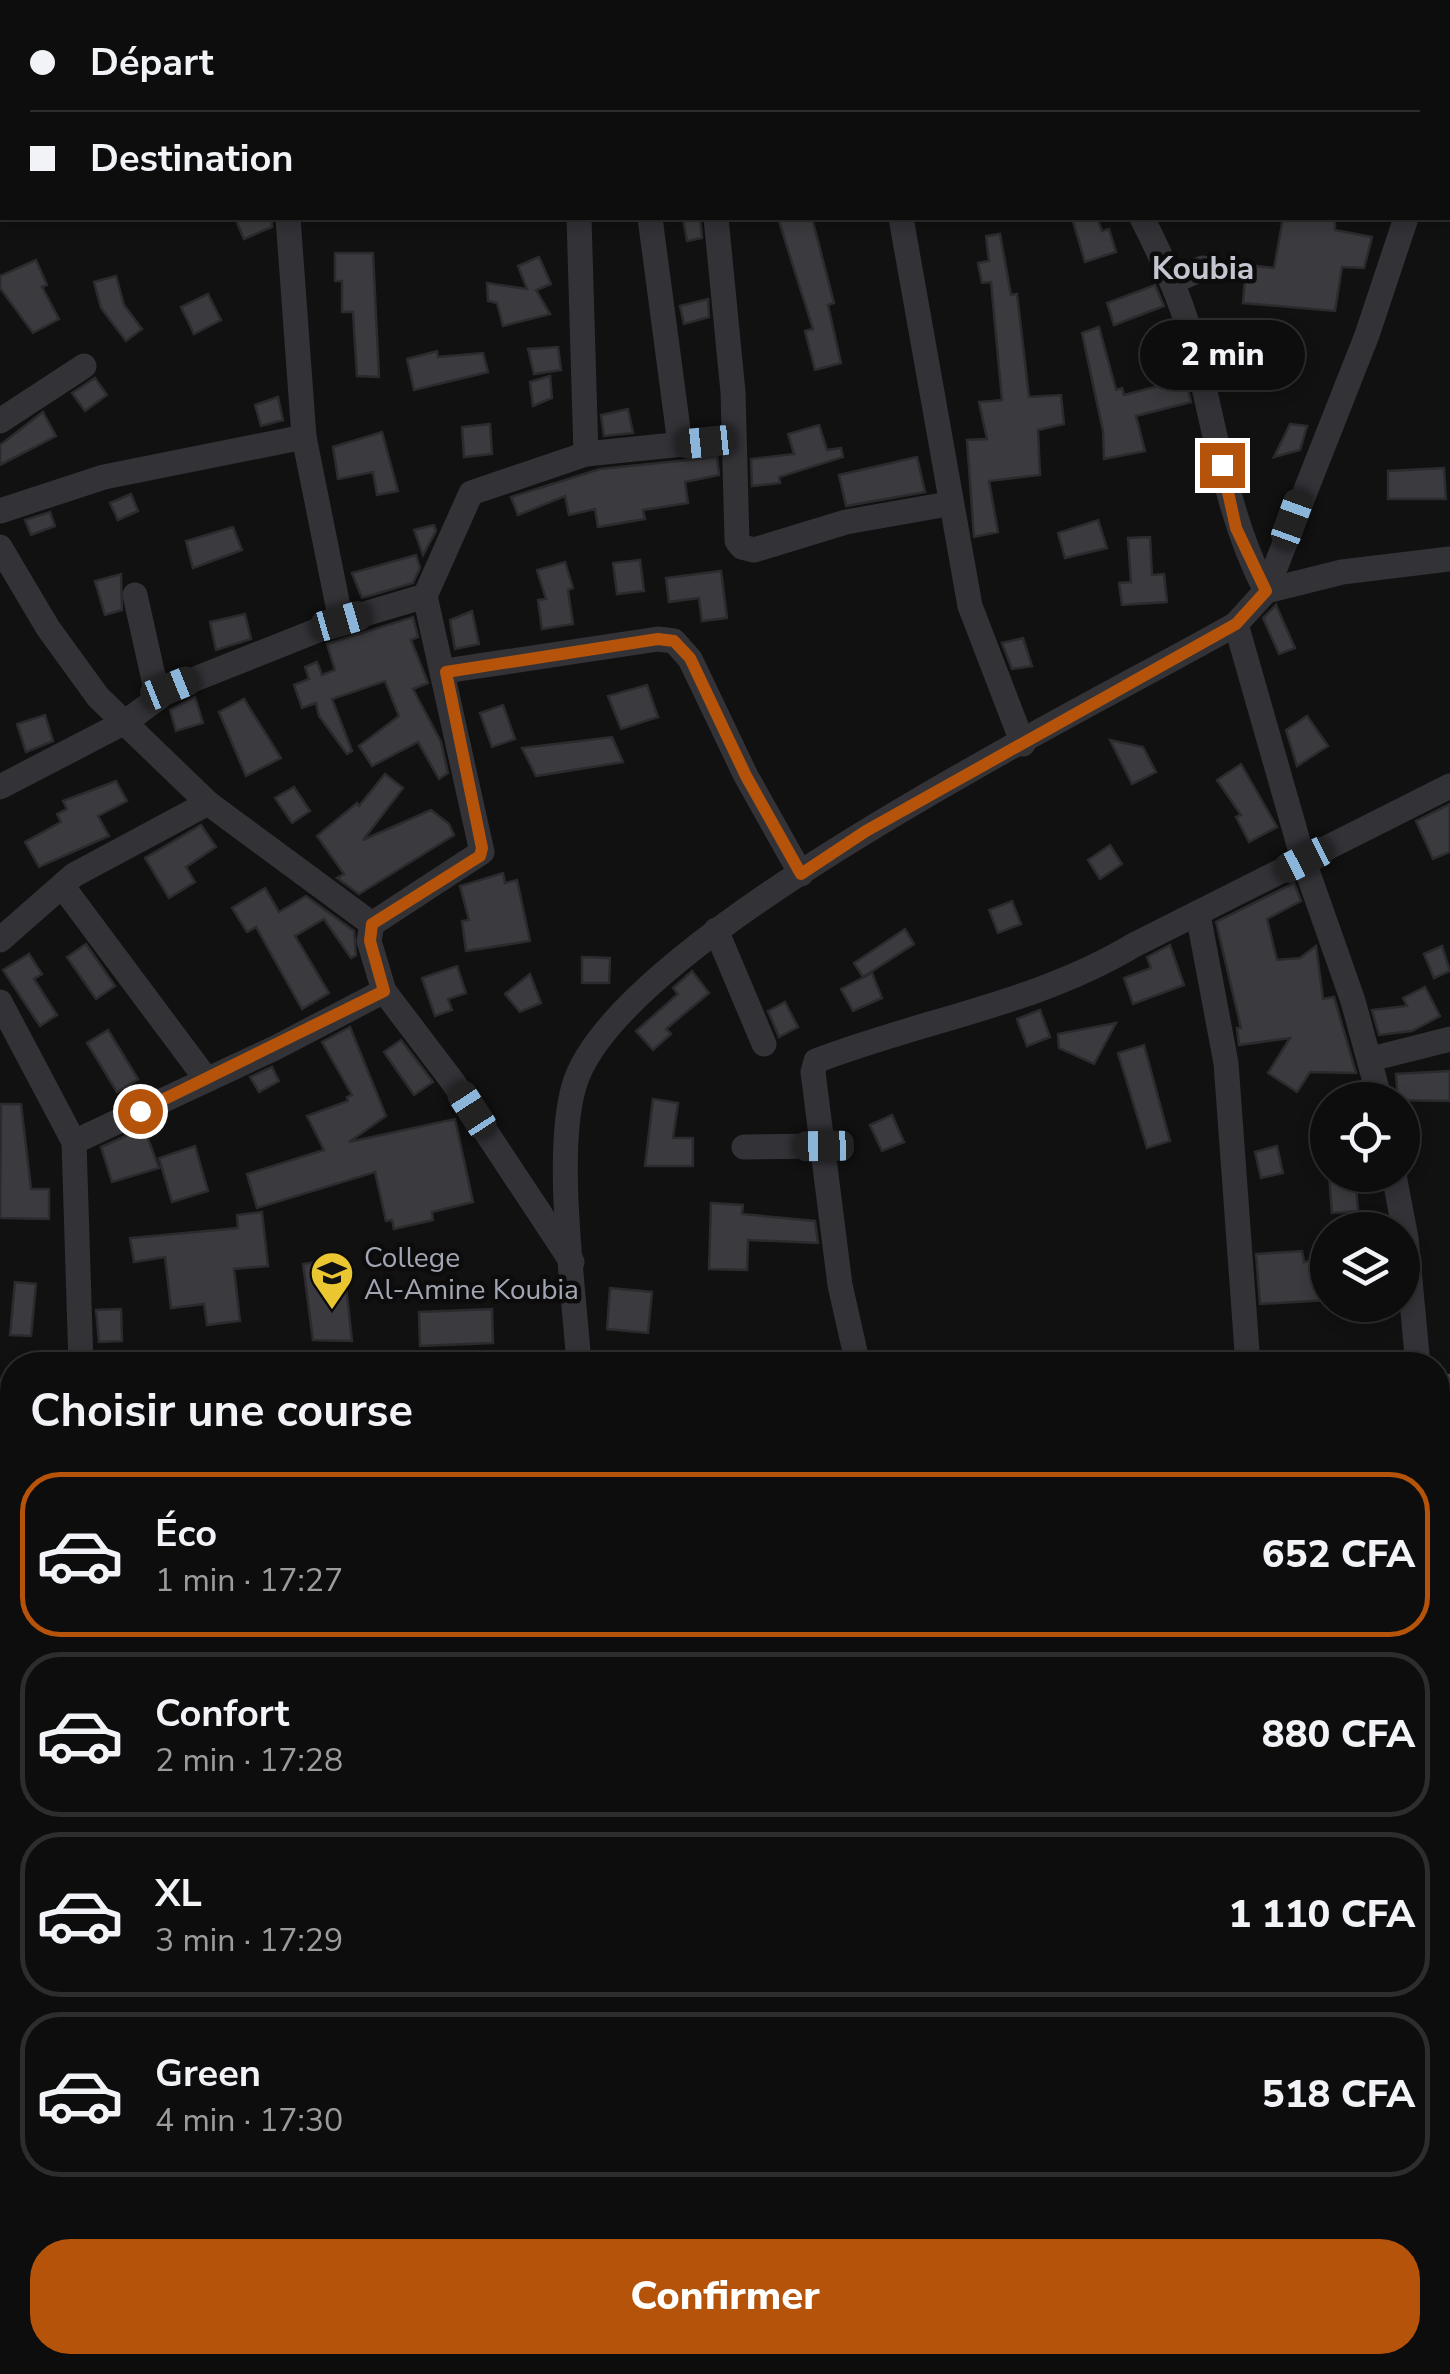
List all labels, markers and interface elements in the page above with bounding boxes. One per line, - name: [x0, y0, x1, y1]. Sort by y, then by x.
- text: Départ: [90, 37, 214, 88]
- text: Destination: [90, 133, 294, 184]
- district label: Koubia: [1152, 247, 1254, 290]
- callout: 2 min: [1140, 320, 1304, 390]
- text: 2 min: [1180, 333, 1265, 376]
- car: [675, 424, 737, 460]
- route end: [1200, 443, 1245, 488]
- car: [1268, 486, 1316, 552]
- car: [308, 598, 374, 644]
- car: [137, 663, 203, 713]
- car: [1270, 833, 1338, 887]
- car: [443, 1077, 501, 1143]
- map controls: [1310, 1082, 1420, 1322]
- button: locate: [1310, 1082, 1420, 1192]
- route start: [118, 1089, 163, 1134]
- car: [794, 1130, 854, 1162]
- button: layers: [1310, 1212, 1420, 1322]
- place label: College Al-Amine Koubia: [364, 1239, 579, 1309]
- school or university icon: College Al-Amine Koubia: [309, 1250, 355, 1311]
- text: Choisir une course: [30, 1381, 413, 1442]
- text: Éco: [155, 1508, 217, 1559]
- icon: car: [35, 1510, 125, 1600]
- text: 652 CFA: [1262, 1529, 1415, 1580]
- text: 1 min · 17:27: [155, 1559, 343, 1602]
- text: Confort: [155, 1688, 289, 1739]
- icon: car: [35, 1690, 125, 1780]
- text: 880 CFA: [1262, 1709, 1415, 1760]
- text: 2 min · 17:28: [155, 1739, 343, 1782]
- text: XL: [155, 1868, 202, 1919]
- icon: car: [35, 1870, 125, 1960]
- text: 1 110 CFA: [1228, 1889, 1415, 1940]
- text: 3 min · 17:29: [155, 1919, 343, 1962]
- text: Green: [155, 2048, 261, 2099]
- icon: car: [35, 2050, 125, 2140]
- text: 518 CFA: [1262, 2069, 1415, 2120]
- text: 4 min · 17:30: [155, 2099, 343, 2142]
- button: Confirmer: [30, 2239, 1420, 2354]

